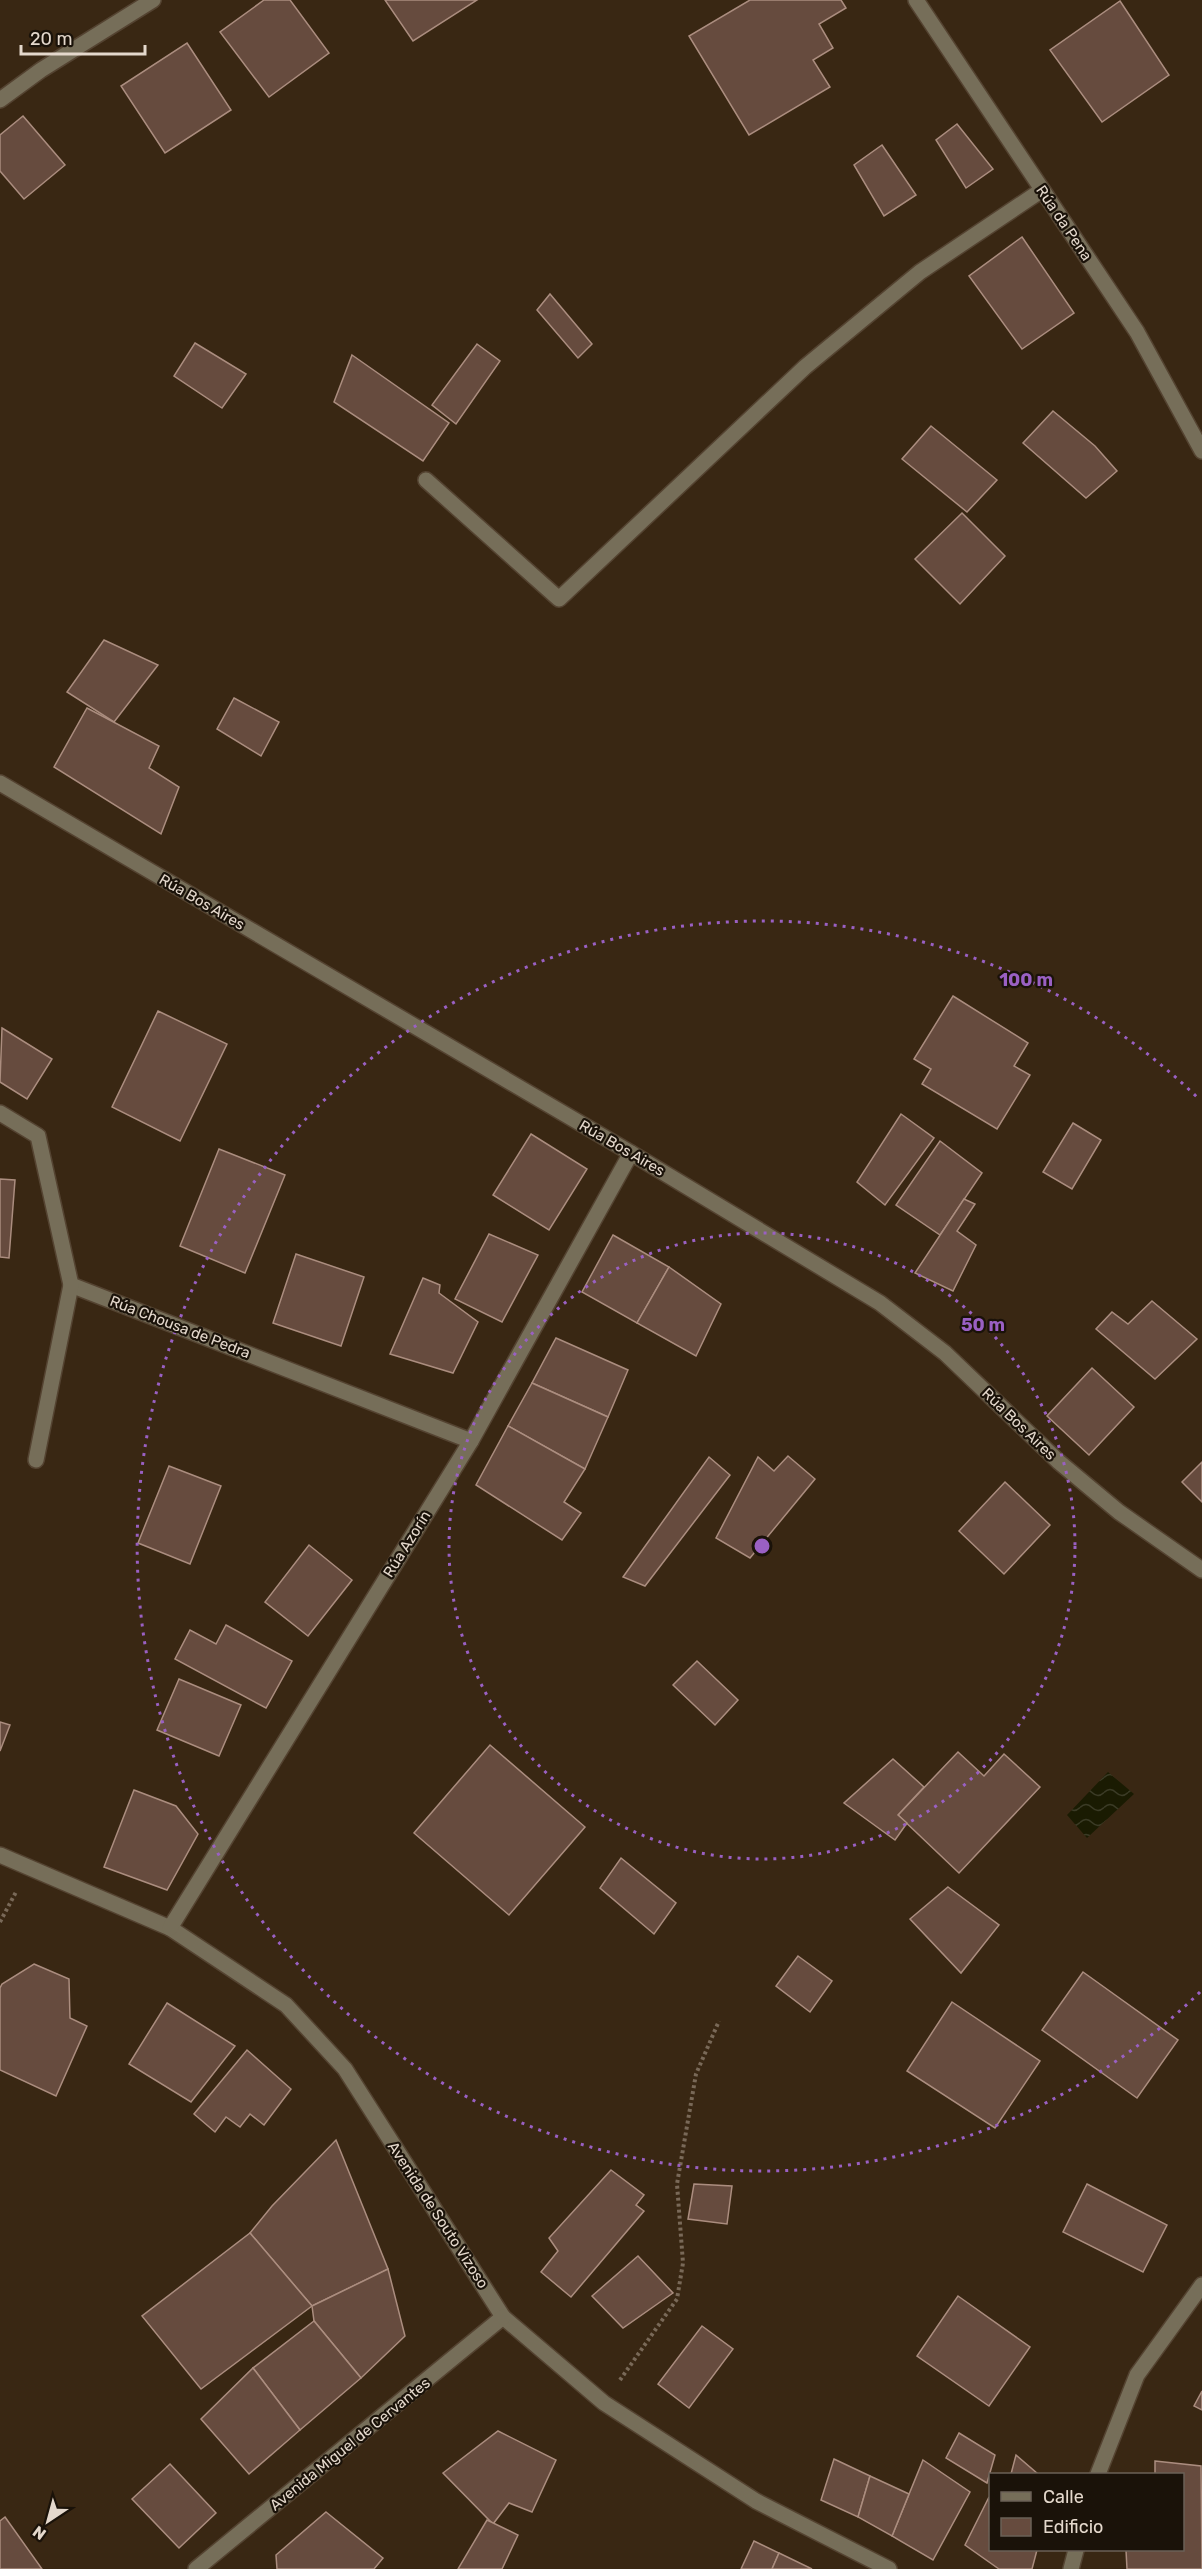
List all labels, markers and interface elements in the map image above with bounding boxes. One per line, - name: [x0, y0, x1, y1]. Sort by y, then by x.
- scale bar: [21, 18, 146, 56]
- text: 20 m: [30, 28, 72, 50]
- street label: Rúa da Pena: [1032, 182, 1096, 264]
- street label: Rúa Bos Aires: [156, 870, 248, 934]
- text: 100 m: [999, 969, 1053, 991]
- street label: Rúa Bos Aires: [576, 1116, 668, 1180]
- street label: Rúa Chousa de Pedra: [107, 1292, 253, 1362]
- text: 50 m: [961, 1314, 1005, 1336]
- street label: Rúa Bos Aires: [978, 1384, 1060, 1464]
- street label: Rúa Azorín: [379, 1507, 435, 1581]
- centre of rings: [752, 1536, 772, 1556]
- street label: Avenida de Souto Vizoso: [384, 2138, 492, 2292]
- street label: Avenida Miguel de Cervantes: [266, 2373, 434, 2514]
- legend: [989, 2473, 1184, 2551]
- text: Calle: [1043, 2486, 1084, 2508]
- north arrow: [18, 2491, 78, 2551]
- text: Edificio: [1043, 2516, 1103, 2538]
- text: N: [29, 2522, 50, 2544]

